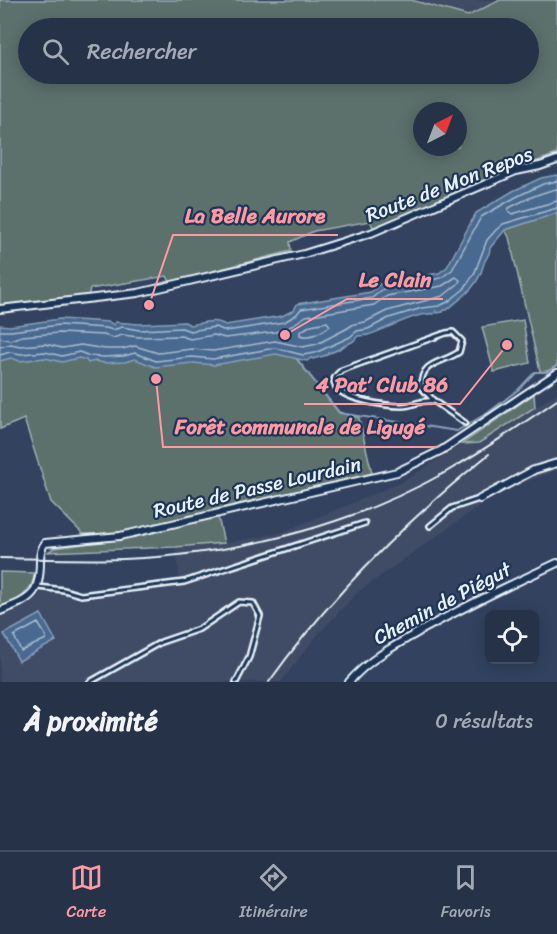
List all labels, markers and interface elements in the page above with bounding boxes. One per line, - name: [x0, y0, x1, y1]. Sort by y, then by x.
- search box: [18, 18, 539, 84]
- text: Rechercher: [87, 32, 197, 71]
- icon: search: [39, 35, 72, 68]
- north arrow: [413, 102, 467, 156]
- street label: Route de Mon Repos: [360, 136, 539, 232]
- callout: La Belle Aurore: [173, 196, 338, 235]
- text: La Belle Aurore: [185, 197, 326, 235]
- callout: Le Clain: [347, 260, 443, 299]
- text: Le Clain: [359, 261, 432, 299]
- callout: 4 Pat’ Club 86: [304, 365, 460, 404]
- text: 4 Pat’ Club 86: [315, 366, 448, 404]
- callout: Forêt communale de Ligugé: [163, 408, 438, 447]
- text: Forêt communale de Ligugé: [174, 408, 425, 446]
- street label: Route de Passe Lourdain: [150, 447, 365, 528]
- street label: Chemin de Piégut: [367, 552, 519, 655]
- map controls: [485, 610, 539, 664]
- button: locate: [485, 610, 539, 664]
- text: À proximité: [24, 698, 158, 744]
- text: 0 résultats: [435, 704, 533, 739]
- tab: Carte: [66, 861, 106, 926]
- tab: Itinéraire: [239, 861, 308, 926]
- tab: Favoris: [441, 861, 491, 926]

